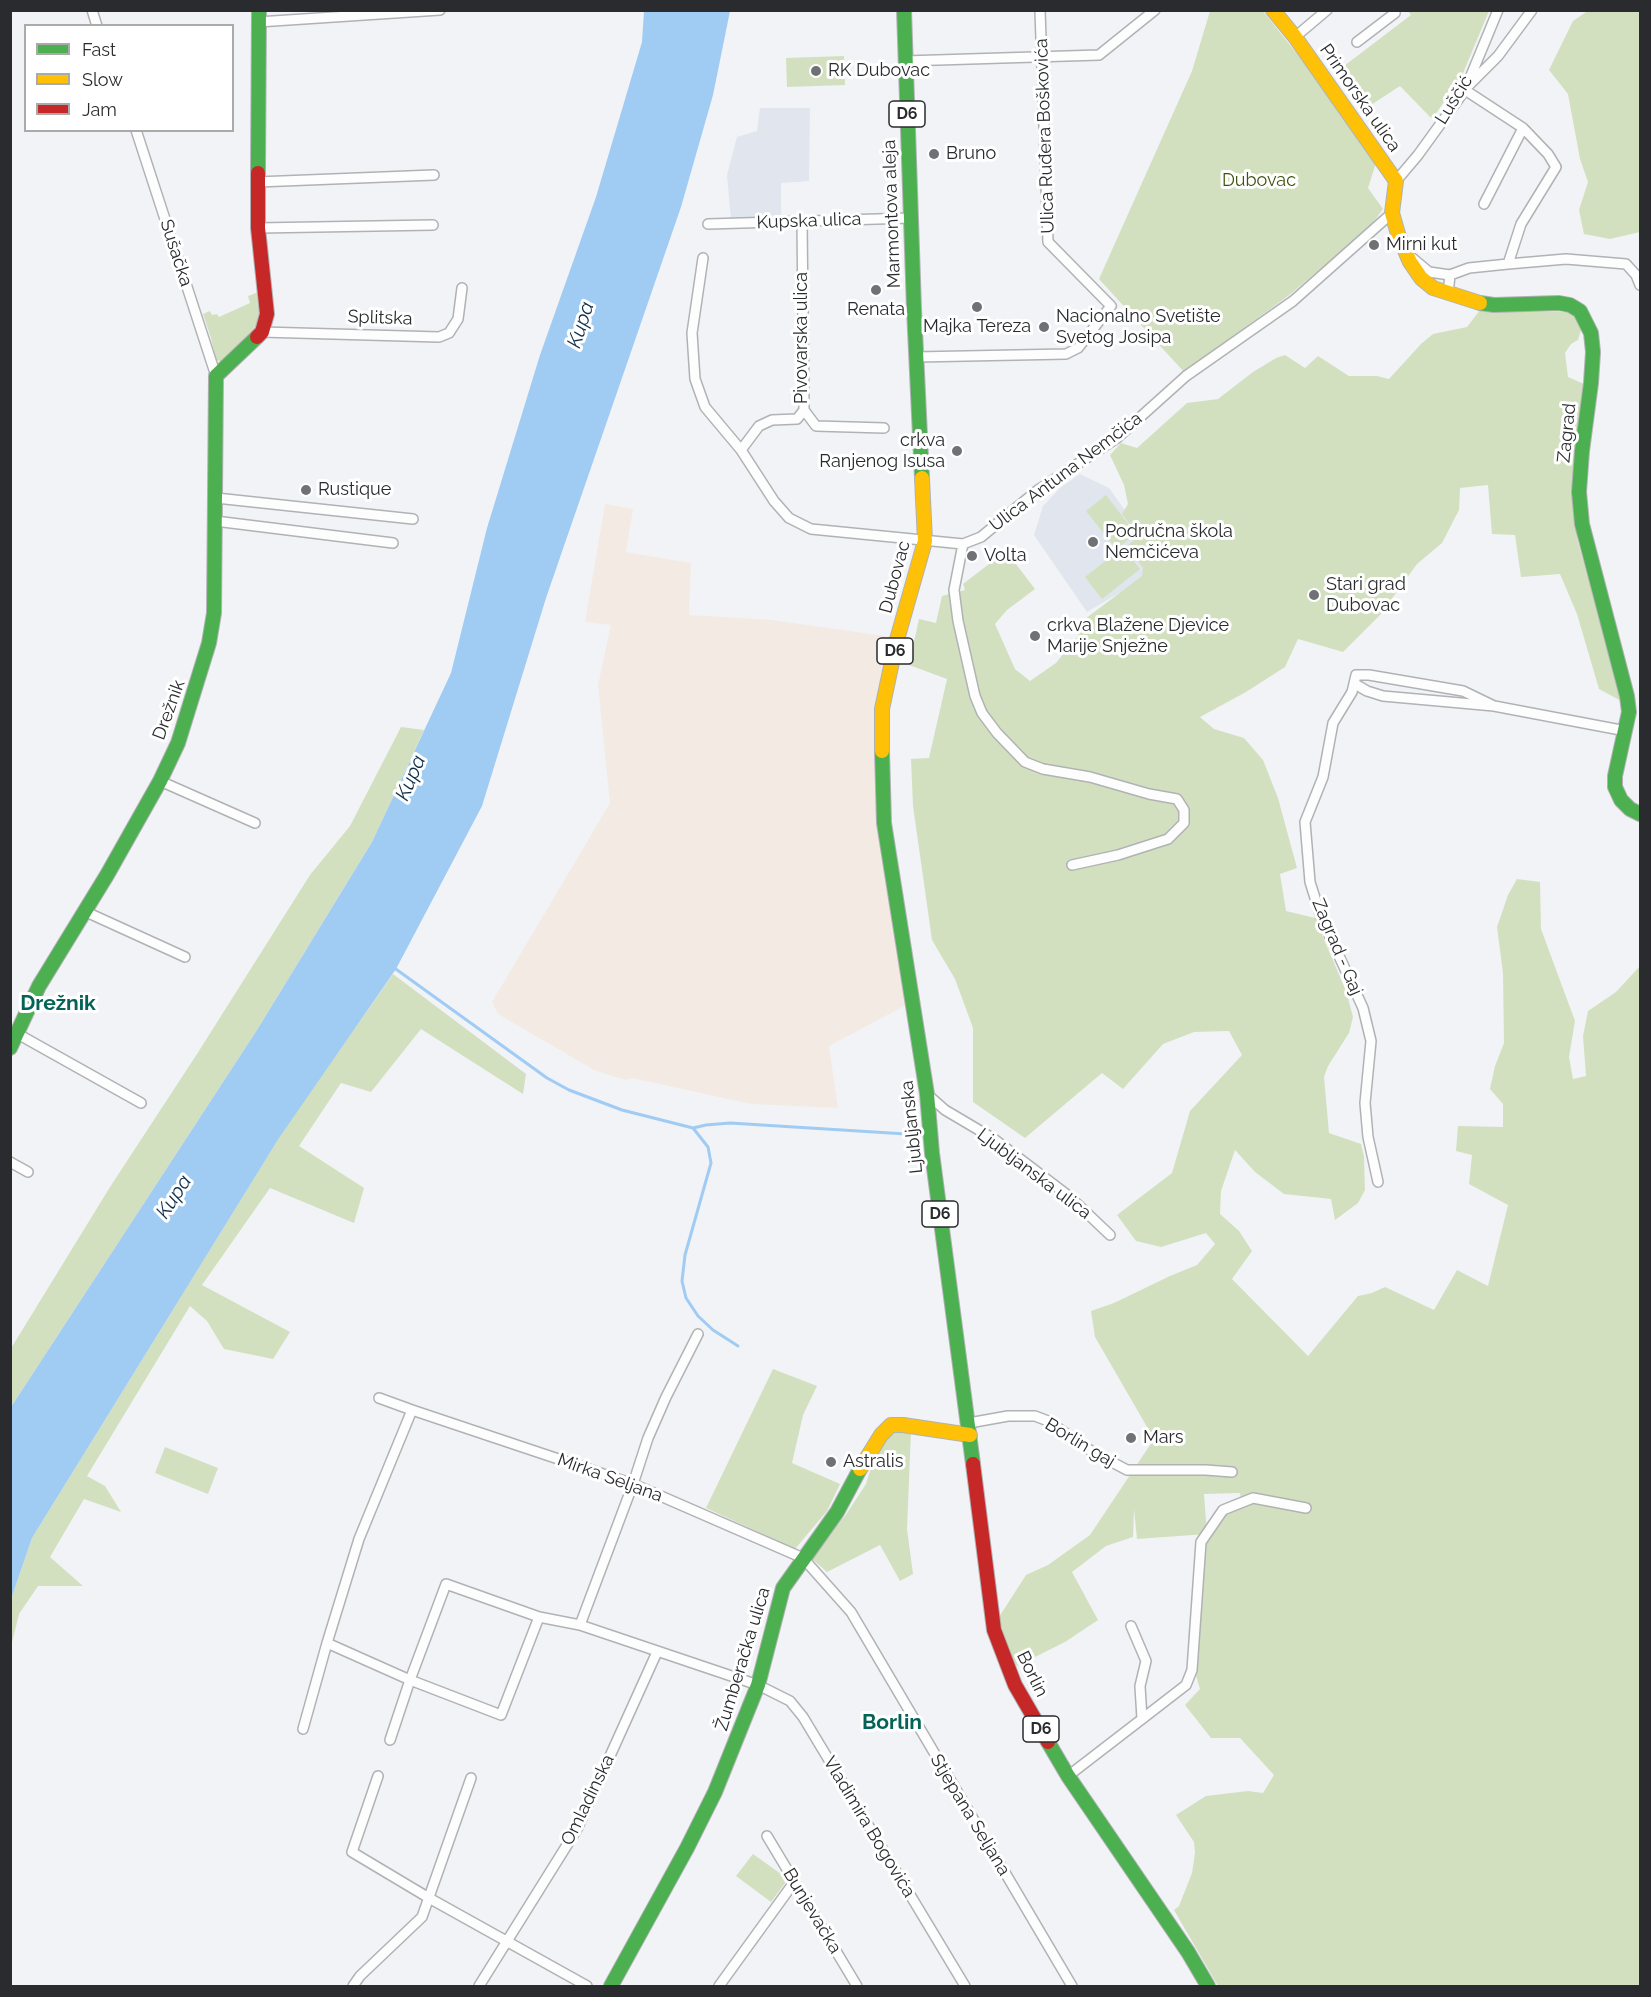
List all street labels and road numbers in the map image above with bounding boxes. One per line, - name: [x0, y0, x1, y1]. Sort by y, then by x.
- street label: Ulica Ruđera Boškovića: [1031, 38, 1059, 234]
- street label: Primorska ulica: [1315, 40, 1405, 156]
- street label: Luščić: [1431, 72, 1477, 128]
- road number: D6: [889, 101, 925, 127]
- street label: Marmontova aleja: [879, 139, 905, 289]
- street label: Kupska ulica: [756, 208, 862, 234]
- street label: Sušačka: [155, 217, 197, 289]
- street label: Pivovarska ulica: [791, 272, 813, 404]
- street label: Splitska: [347, 306, 413, 330]
- street label: Zagrad: [1553, 402, 1581, 464]
- street label: Ulica Antuna Nemčića: [986, 408, 1146, 536]
- street label: Dubovac: [875, 538, 915, 616]
- road number: D6: [877, 638, 913, 664]
- street label: Drežnik: [148, 677, 190, 743]
- street label: Zagrad - Gaj: [1307, 895, 1367, 999]
- street label: Ljubljanska: [896, 1079, 928, 1175]
- street label: Ljubljanska ulica: [973, 1124, 1095, 1224]
- road number: D6: [922, 1201, 958, 1227]
- street label: Borlin gaj: [1041, 1414, 1119, 1472]
- street label: Mirka Seljana: [554, 1449, 666, 1507]
- street label: Žumberačka ulica: [711, 1585, 775, 1733]
- street label: Borlin: [1012, 1648, 1052, 1700]
- road number: D6: [1023, 1716, 1059, 1742]
- street label: Stjepana Seljana: [925, 1750, 1015, 1880]
- street label: Omladinska: [557, 1751, 619, 1849]
- street label: Vladimira Bogovića: [818, 1753, 920, 1901]
- street label: Bunjevačka: [778, 1864, 846, 1958]

